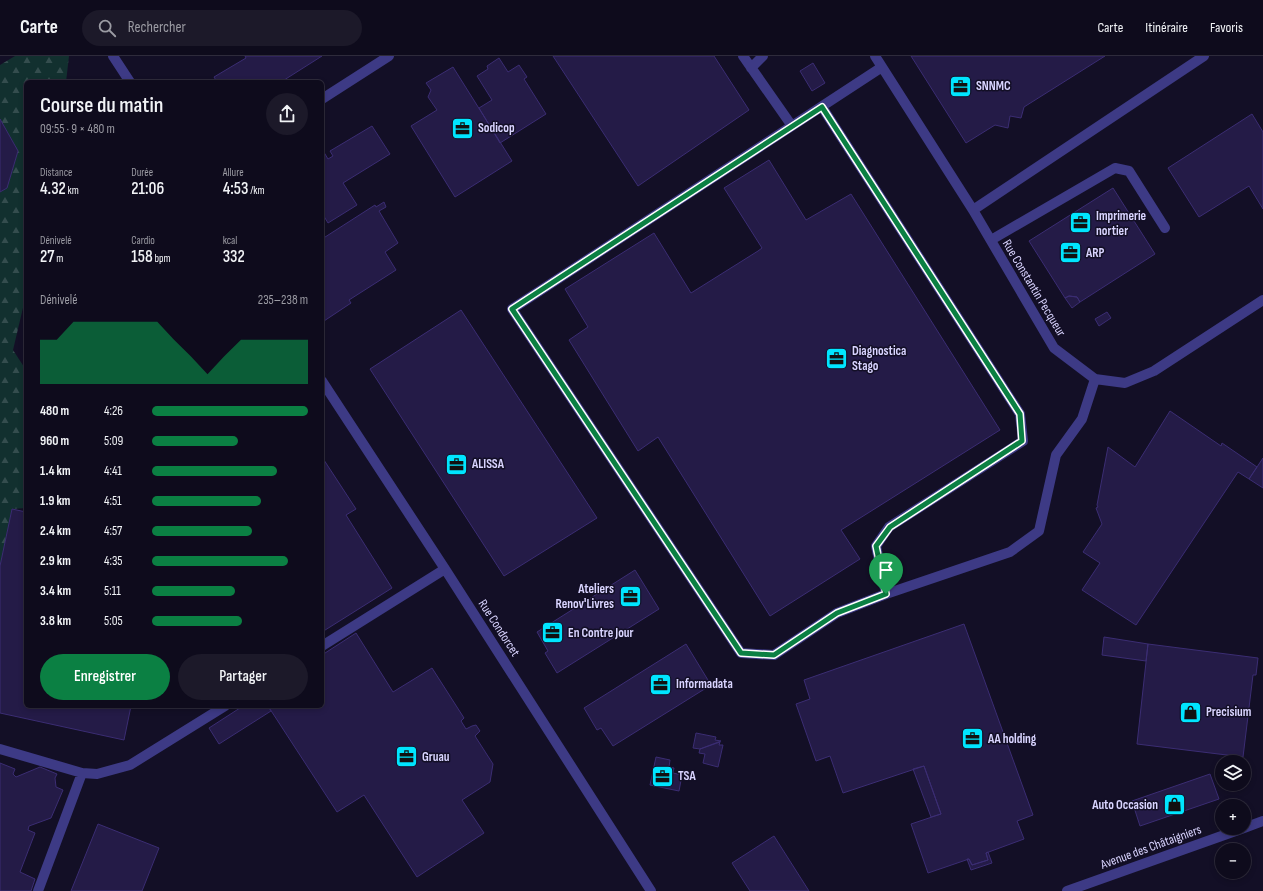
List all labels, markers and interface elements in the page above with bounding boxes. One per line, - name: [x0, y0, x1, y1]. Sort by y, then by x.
- search box: [82, 10, 362, 46]
- text: Carte: [20, 16, 58, 39]
- icon: search: [96, 17, 118, 39]
- text: Rechercher: [128, 18, 186, 37]
- text: Carte: [1097, 19, 1123, 36]
- text: Itinéraire: [1145, 19, 1188, 36]
- text: Favoris: [1210, 19, 1243, 36]
- office icon: SNNMC: [948, 73, 974, 99]
- place label: SNNMC: [976, 78, 1011, 94]
- text: Course du matin: [40, 92, 163, 119]
- button: share: [266, 93, 308, 135]
- office icon: Sodicop: [450, 115, 476, 141]
- place label: Sodicop: [478, 120, 515, 136]
- text: 09:55 · 9 × 480 m: [40, 121, 115, 137]
- text: Distance: [40, 166, 72, 179]
- text: Durée: [131, 166, 153, 179]
- text: Allure: [223, 166, 244, 179]
- text: 4.32: [40, 179, 66, 199]
- text: 21:06: [131, 179, 164, 199]
- text: 4:53: [223, 179, 248, 199]
- text: km: [66, 184, 79, 197]
- text: /km: [248, 184, 264, 197]
- place label: Imprimerie nortier: [1096, 208, 1147, 239]
- office icon: Imprimerie nortier: [1067, 210, 1093, 236]
- text: Dénivelé: [40, 234, 72, 247]
- text: Cardio: [131, 234, 155, 247]
- text: kcal: [223, 234, 237, 247]
- street label: Rue Constantin Pecqueur: [999, 237, 1069, 340]
- office icon: ARP: [1058, 240, 1084, 266]
- place label: ARP: [1085, 245, 1105, 261]
- text: 27: [40, 247, 54, 267]
- text: 158: [131, 247, 153, 267]
- text: 332: [223, 247, 245, 267]
- text: m: [54, 252, 63, 265]
- text: bpm: [153, 252, 171, 265]
- text: Dénivelé: [40, 292, 77, 308]
- text: 235–238 m: [258, 292, 308, 308]
- place label: Diagnostica Stago: [852, 343, 906, 374]
- office icon: Diagnostica Stago: [824, 345, 850, 371]
- text: 480 m: [40, 403, 69, 419]
- text: 4:26: [104, 403, 123, 419]
- text: 960 m: [40, 433, 69, 449]
- text: 5:09: [104, 433, 123, 449]
- office icon: ALISSA: [444, 451, 470, 477]
- place label: ALISSA: [471, 456, 505, 472]
- text: 1.4 km: [40, 463, 71, 479]
- text: 4:41: [104, 463, 122, 479]
- text: 1.9 km: [40, 493, 71, 509]
- text: 4:51: [104, 493, 122, 509]
- text: 2.4 km: [40, 523, 71, 539]
- text: 4:57: [104, 523, 122, 539]
- text: 2.9 km: [40, 553, 71, 569]
- text: 4:35: [104, 553, 123, 569]
- pin: [869, 553, 903, 594]
- icon: arrive: [875, 559, 897, 581]
- place label: Ateliers Renov'Livres: [555, 581, 614, 612]
- text: 3.4 km: [40, 583, 71, 599]
- text: 5:11: [104, 583, 121, 599]
- office icon: Ateliers Renov'Livres: [617, 583, 643, 609]
- street label: Rue Condorcet: [475, 597, 523, 659]
- text: 3.8 km: [40, 613, 71, 629]
- text: 5:05: [104, 613, 123, 629]
- office icon: En Contre Jour: [540, 620, 566, 646]
- place label: En Contre Jour: [568, 625, 634, 641]
- button: Enregistrer: [40, 654, 170, 700]
- button: Partager: [178, 654, 308, 700]
- office icon: Informadata: [647, 671, 673, 697]
- place label: Informadata: [676, 676, 733, 692]
- shop icon: Precisium: [1178, 699, 1204, 725]
- place label: Precisium: [1206, 704, 1252, 720]
- office icon: AA holding: [959, 726, 985, 752]
- place label: AA holding: [987, 731, 1037, 747]
- office icon: Gruau: [394, 744, 420, 770]
- place label: Gruau: [422, 749, 450, 765]
- map controls: [1215, 755, 1251, 879]
- button: layers: [1215, 755, 1251, 791]
- office icon: TSA: [650, 763, 676, 789]
- place label: TSA: [678, 768, 696, 784]
- shop icon: Auto Occasion: [1161, 792, 1187, 818]
- place label: Auto Occasion: [1091, 797, 1158, 813]
- button: +: [1215, 799, 1251, 835]
- street label: Avenue des Châtaigniers: [1098, 821, 1204, 873]
- button: −: [1215, 843, 1251, 879]

